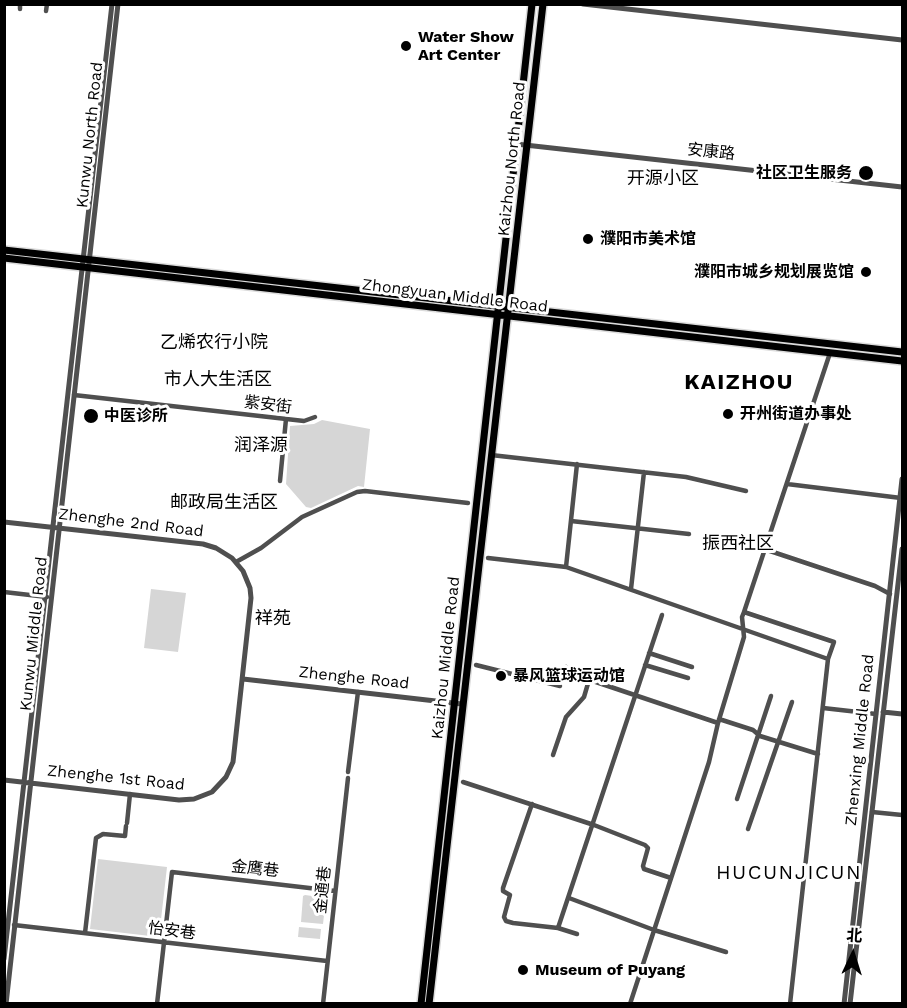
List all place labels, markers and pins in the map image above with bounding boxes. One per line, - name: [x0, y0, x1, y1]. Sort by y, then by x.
- place label: Water Show Art Center: [418, 27, 514, 65]
- marker: Water Show Art Center: [399, 39, 413, 53]
- place label: 社区卫生服务: [756, 163, 852, 183]
- marker: 社区卫生服务: [857, 164, 875, 182]
- place label: 濮阳市美术馆: [600, 229, 696, 249]
- marker: 濮阳市美术馆: [581, 232, 595, 246]
- place label: 濮阳市城乡规划展览馆: [694, 262, 854, 282]
- marker: 濮阳市城乡规划展览馆: [859, 265, 873, 279]
- place label: 开州街道办事处: [740, 404, 852, 424]
- place label: 中医诊所: [104, 406, 168, 426]
- marker: 中医诊所: [82, 407, 100, 425]
- marker: 开州街道办事处: [721, 407, 735, 421]
- place label: 暴风篮球运动馆: [513, 666, 625, 686]
- marker: 暴风篮球运动馆: [494, 669, 508, 683]
- place label: Museum of Puyang: [535, 960, 685, 980]
- marker: Museum of Puyang: [516, 963, 530, 977]

